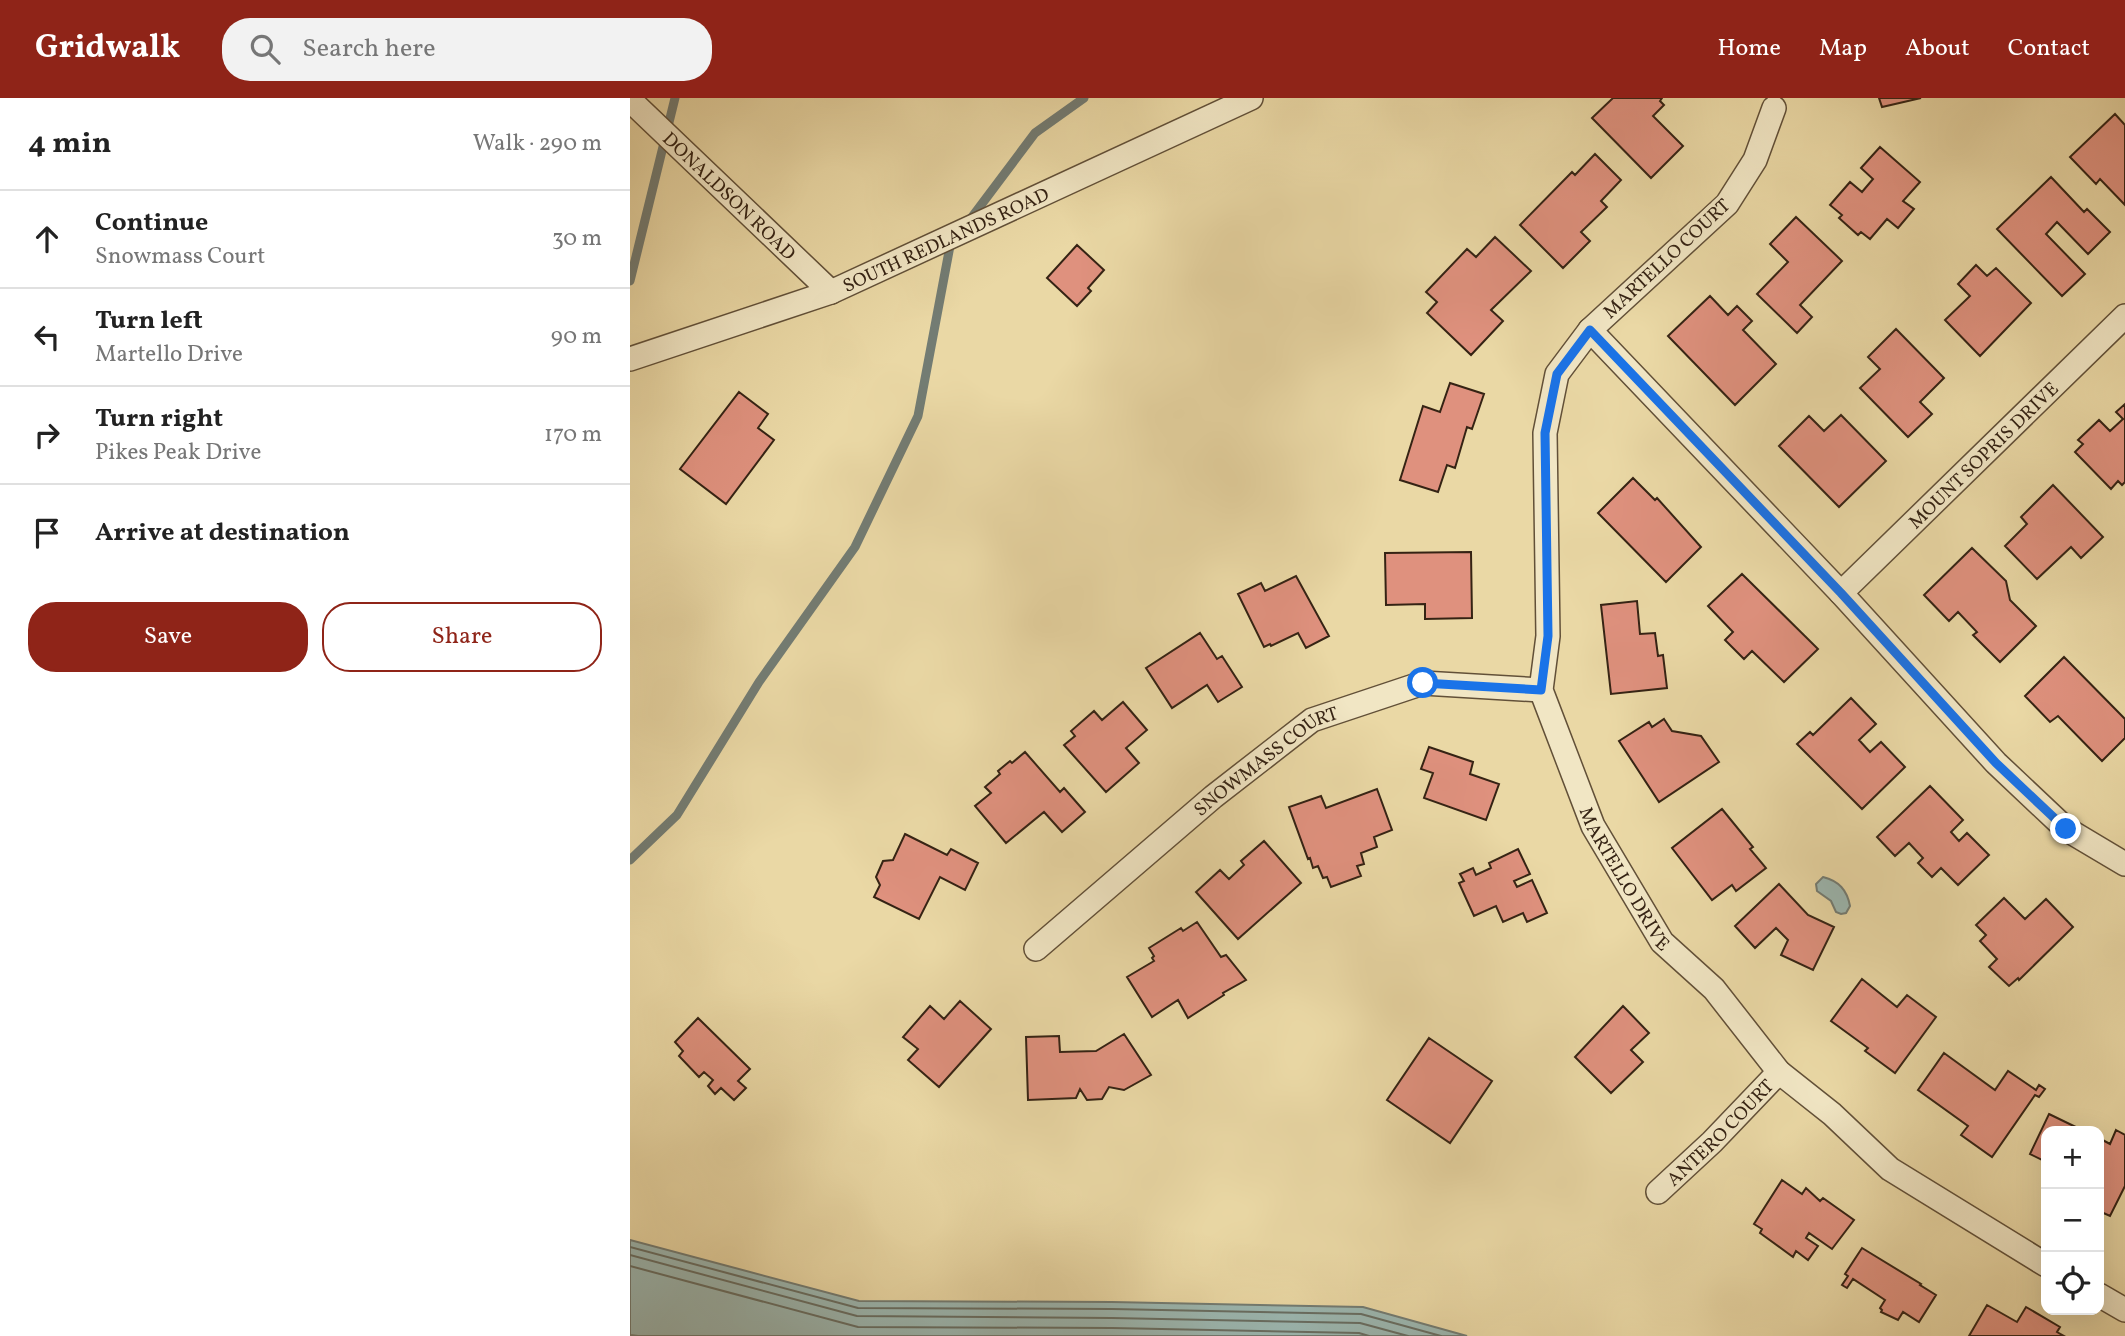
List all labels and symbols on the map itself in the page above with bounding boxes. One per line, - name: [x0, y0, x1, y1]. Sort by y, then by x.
- street label: DONALDSON ROAD: [656, 127, 801, 267]
- street label: SOUTH REDLANDS ROAD: [839, 182, 1054, 300]
- street label: MARTELLO COURT: [1598, 194, 1737, 325]
- street label: MOUNT SOPRIS DRIVE: [1903, 377, 2065, 535]
- route start: [1407, 667, 1438, 698]
- street label: SNOWMASS COURT: [1189, 701, 1342, 823]
- street label: MARTELLO DRIVE: [1572, 804, 1675, 958]
- route end: [2050, 813, 2081, 844]
- street label: ANTERO COURT: [1662, 1074, 1780, 1193]

